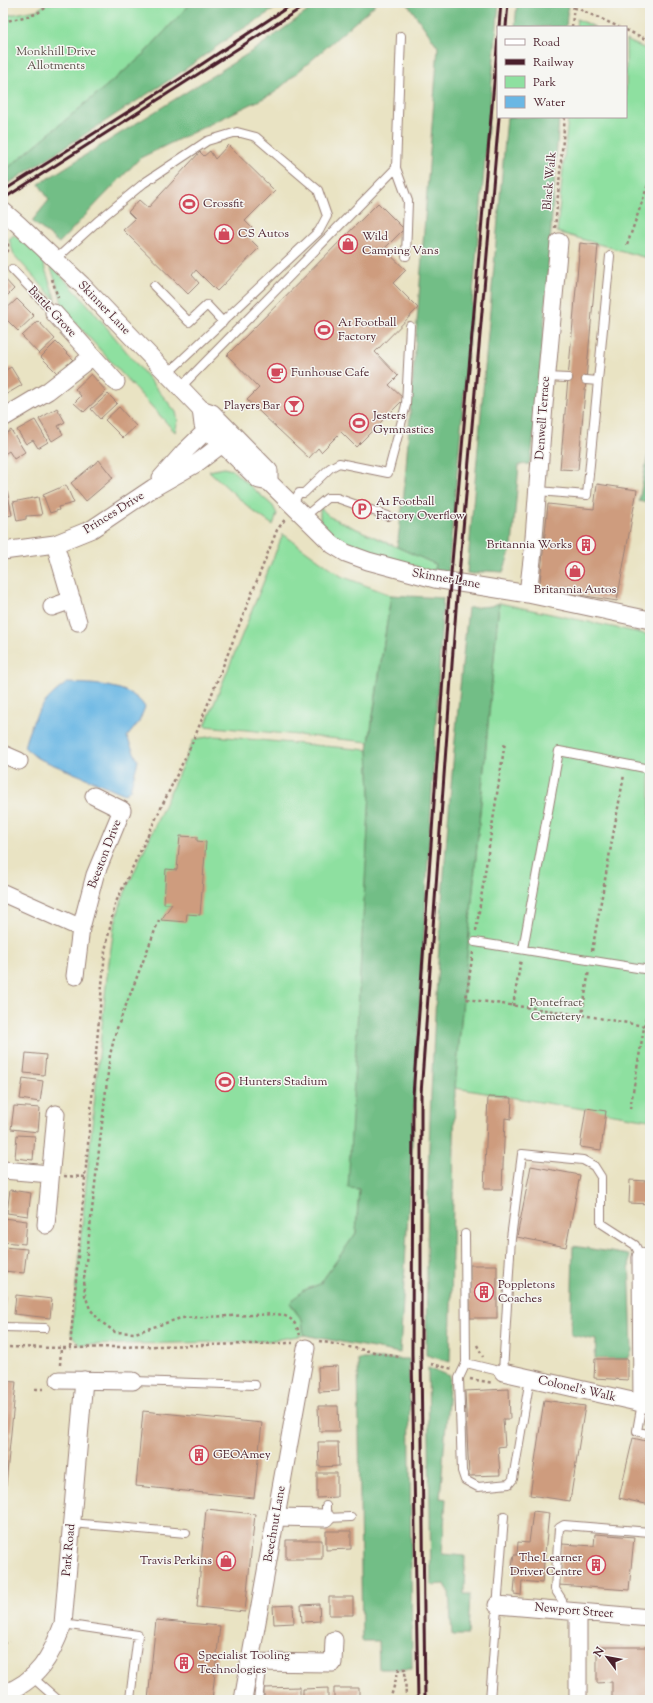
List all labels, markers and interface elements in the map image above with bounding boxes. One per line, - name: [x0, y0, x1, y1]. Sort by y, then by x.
- legend: [497, 26, 627, 118]
- text: Road: [533, 34, 560, 52]
- park label: Monkhill Drive Allotments: [16, 43, 96, 75]
- text: Railway: [533, 54, 574, 72]
- text: Park: [533, 74, 556, 92]
- text: Water: [533, 94, 566, 112]
- street label: Black Walk: [538, 150, 562, 211]
- sports icon: Crossfit: [178, 193, 200, 215]
- place label: Crossfit: [203, 195, 244, 213]
- shop icon: CS Autos: [213, 223, 235, 245]
- place label: CS Autos: [238, 225, 289, 243]
- place label: Wild Camping Vans: [362, 228, 439, 260]
- shop icon: Wild Camping Vans: [337, 233, 359, 255]
- street label: Skinner Lane: [73, 277, 135, 339]
- street label: Battle Grove: [23, 282, 81, 342]
- place label: A1 Football Factory: [338, 314, 397, 346]
- sports icon: A1 Football Factory: [313, 319, 335, 341]
- cafe icon: Funhouse Cafe: [266, 362, 288, 384]
- place label: Funhouse Cafe: [291, 364, 370, 382]
- street label: Denwell Terrace: [531, 375, 555, 460]
- bar icon: Players Bar: [283, 395, 305, 417]
- place label: Players Bar: [224, 397, 280, 415]
- place label: Jesters Gymnastics: [372, 407, 434, 439]
- sports icon: Jesters Gymnastics: [348, 412, 370, 434]
- street label: Princes Drive: [80, 487, 148, 539]
- place label: A1 Football Factory Overflow: [376, 493, 465, 525]
- parking icon: A1 Football Factory Overflow: [351, 498, 373, 520]
- building icon: Britannia Works: [575, 534, 597, 556]
- place label: Britannia Works: [487, 536, 572, 554]
- shop icon: Britannia Autos: [564, 560, 586, 582]
- street label: Skinner Lane: [410, 564, 482, 594]
- place label: Britannia Autos: [534, 581, 616, 599]
- street label: Beeston Drive: [84, 816, 127, 891]
- park label: Pontefract Cemetery: [530, 994, 582, 1026]
- sports icon: Hunters Stadium: [214, 1071, 236, 1093]
- place label: Hunters Stadium: [239, 1073, 328, 1091]
- place label: Poppletons Coaches: [498, 1276, 555, 1308]
- building icon: Poppletons Coaches: [473, 1281, 495, 1303]
- street label: Colonel's Walk: [536, 1371, 618, 1407]
- building icon: GEOAmey: [188, 1444, 210, 1466]
- place label: GEOAmey: [213, 1446, 271, 1464]
- street label: Beechnut Lane: [259, 1484, 291, 1563]
- street label: Park Road: [58, 1523, 80, 1577]
- place label: The Learner Driver Centre: [510, 1549, 582, 1581]
- shop icon: Travis Perkins: [215, 1550, 237, 1572]
- place label: Travis Perkins: [140, 1552, 212, 1570]
- building icon: The Learner Driver Centre: [585, 1554, 607, 1576]
- street label: Newport Street: [534, 1599, 614, 1623]
- north arrow: [587, 1637, 627, 1677]
- text: N: [590, 1644, 609, 1661]
- place label: Specialist Tooling Technologies: [198, 1647, 290, 1679]
- building icon: Specialist Tooling Technologies: [173, 1652, 195, 1674]

